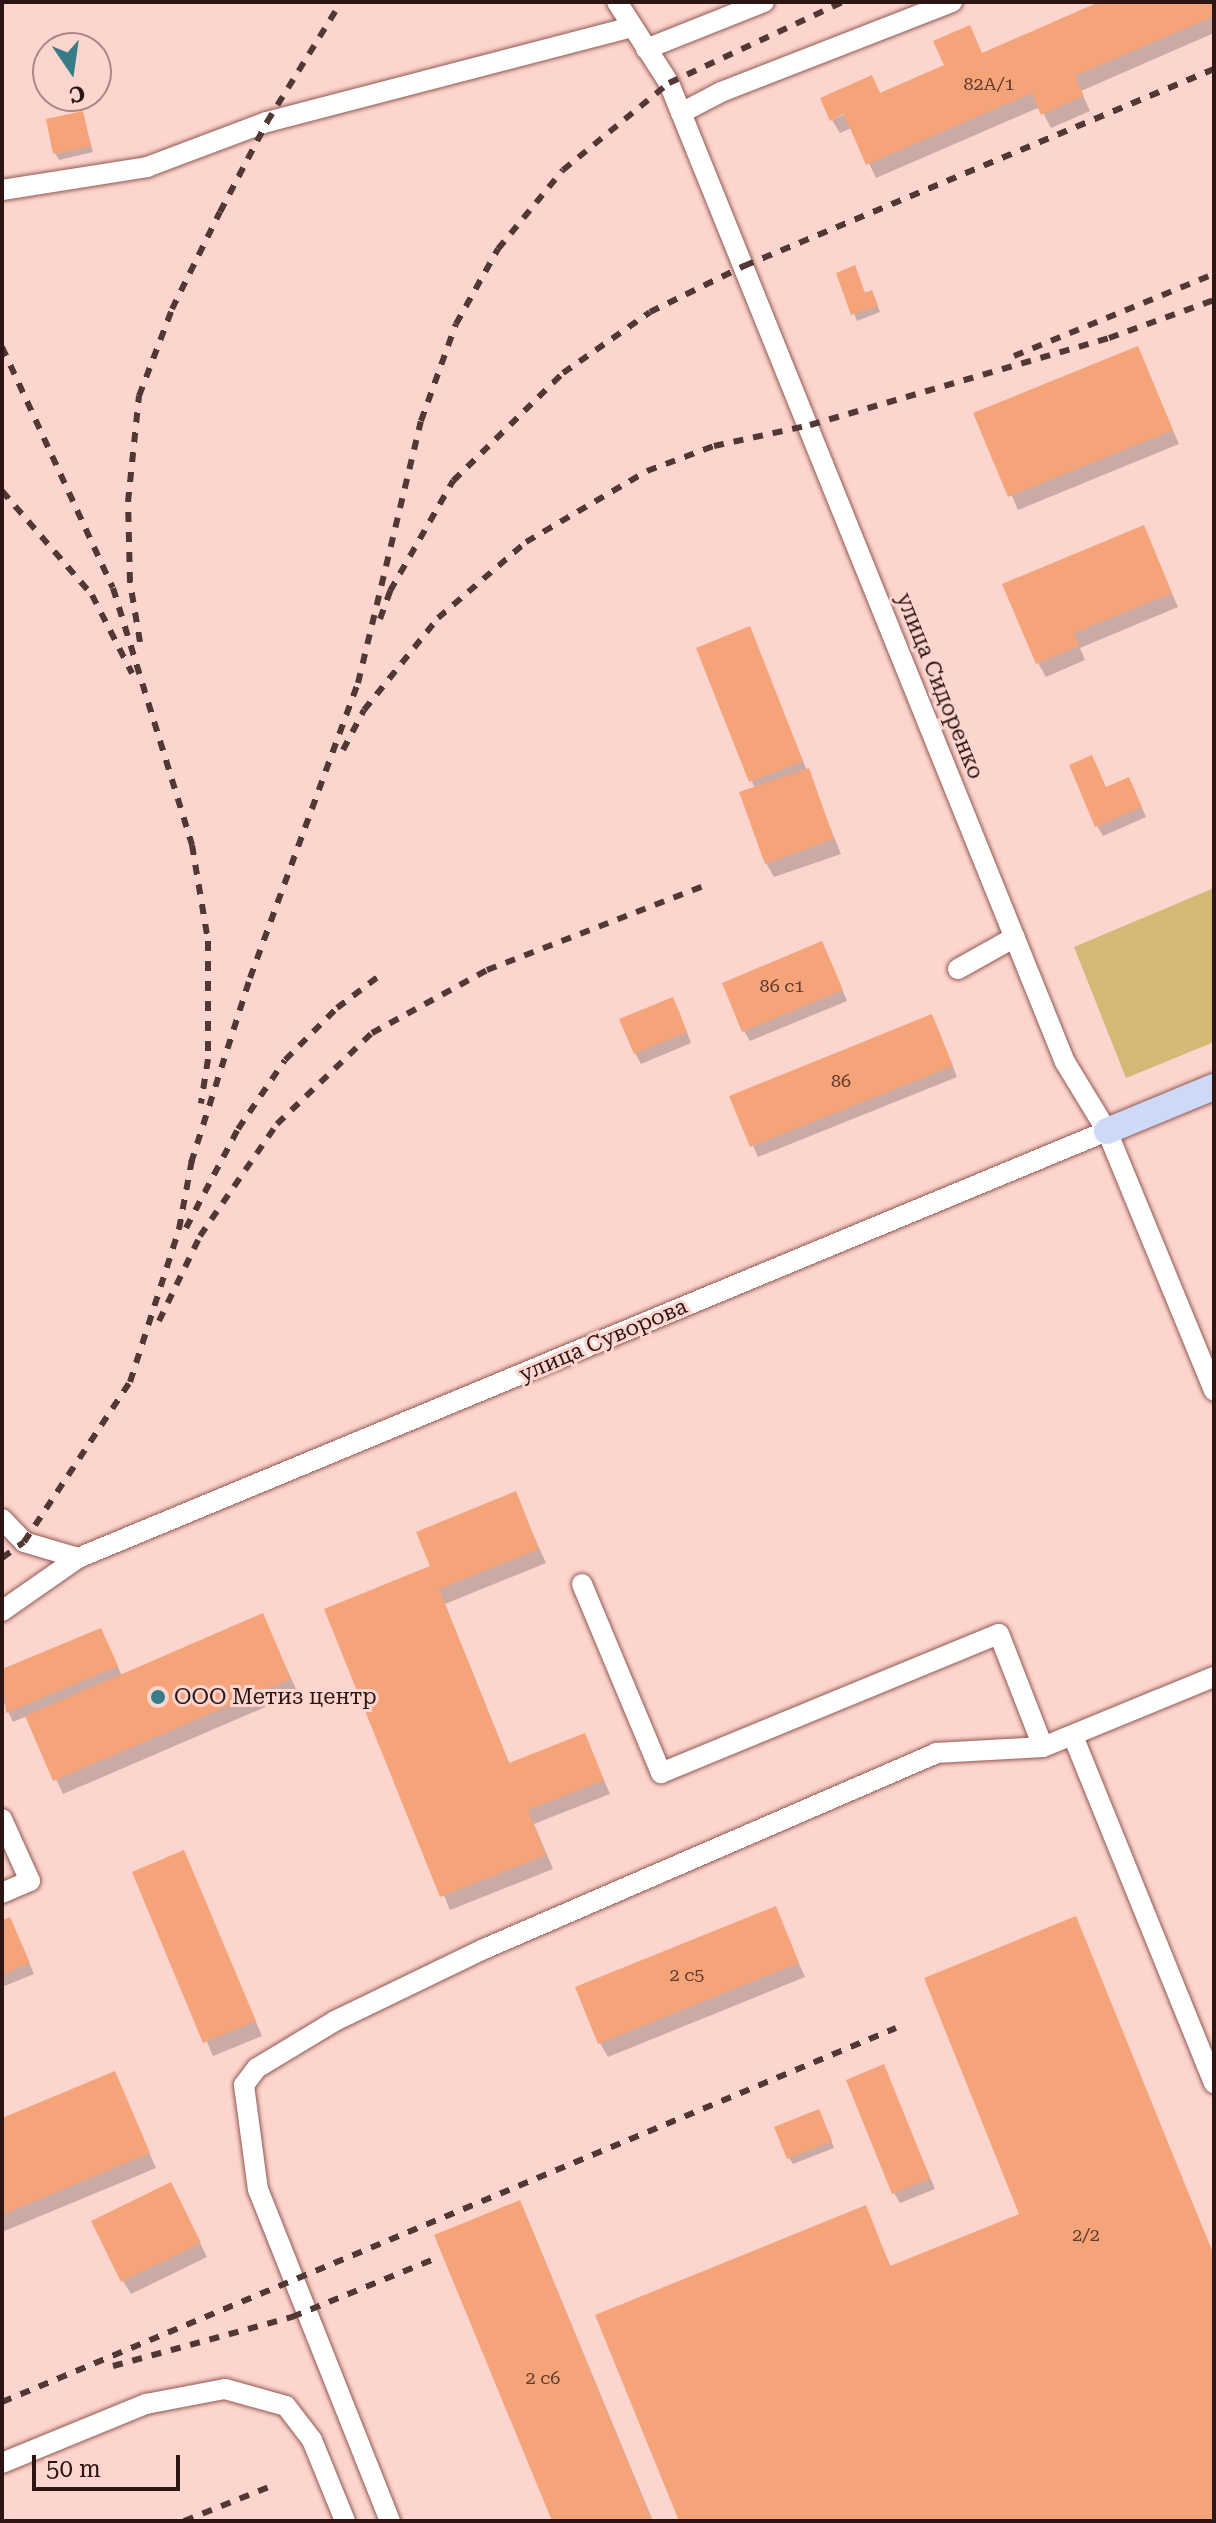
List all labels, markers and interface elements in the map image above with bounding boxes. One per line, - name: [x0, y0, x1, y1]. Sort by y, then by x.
- north arrow: [32, 32, 112, 112]
- house number: 82А/1: [963, 73, 1015, 95]
- text: С: [67, 80, 87, 108]
- street label: улица Сидоренко: [891, 589, 989, 783]
- house number: 86 с1: [760, 975, 804, 997]
- house number: 86: [831, 1070, 851, 1092]
- street label: улица Суворова: [515, 1293, 691, 1387]
- place label: ООО Метиз центр: [174, 1684, 377, 1710]
- marker: ООО Метиз центр: [149, 1688, 167, 1706]
- house number: 2 с5: [670, 1964, 704, 1986]
- house number: 2/2: [1072, 2224, 1100, 2246]
- house number: 2 с6: [526, 2367, 560, 2389]
- scale bar: [36, 2439, 184, 2489]
- text: 50 m: [46, 2455, 101, 2483]

